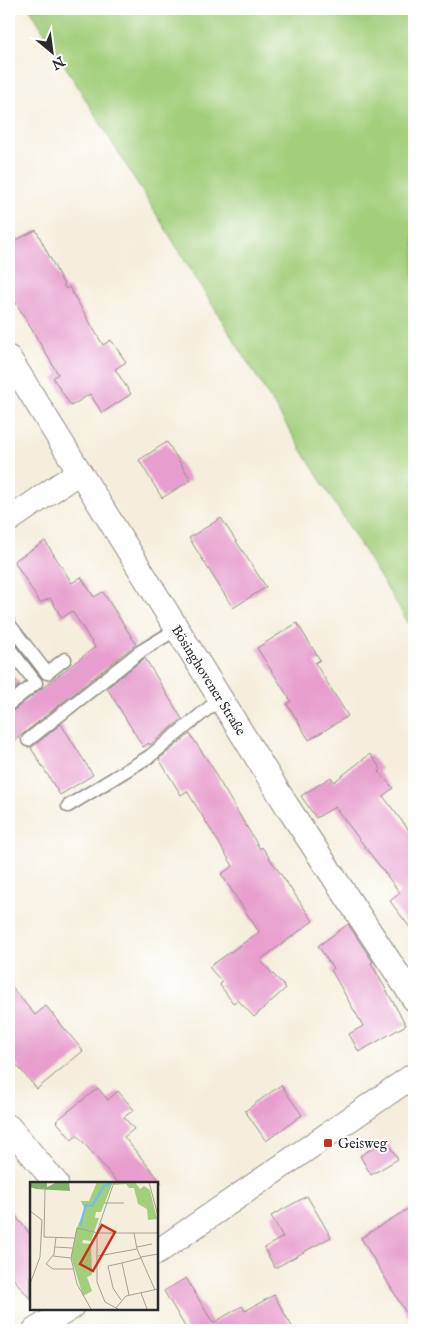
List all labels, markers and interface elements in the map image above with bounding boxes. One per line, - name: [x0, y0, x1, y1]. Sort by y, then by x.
- north arrow: [28, 28, 78, 78]
- text: N: [48, 51, 68, 73]
- street label: Bösinghovener Straße: [167, 622, 250, 740]
- place label: Geisweg: [338, 1135, 388, 1153]
- marker: Geisweg: [322, 1137, 334, 1149]
- inset map: [30, 1182, 158, 1309]

